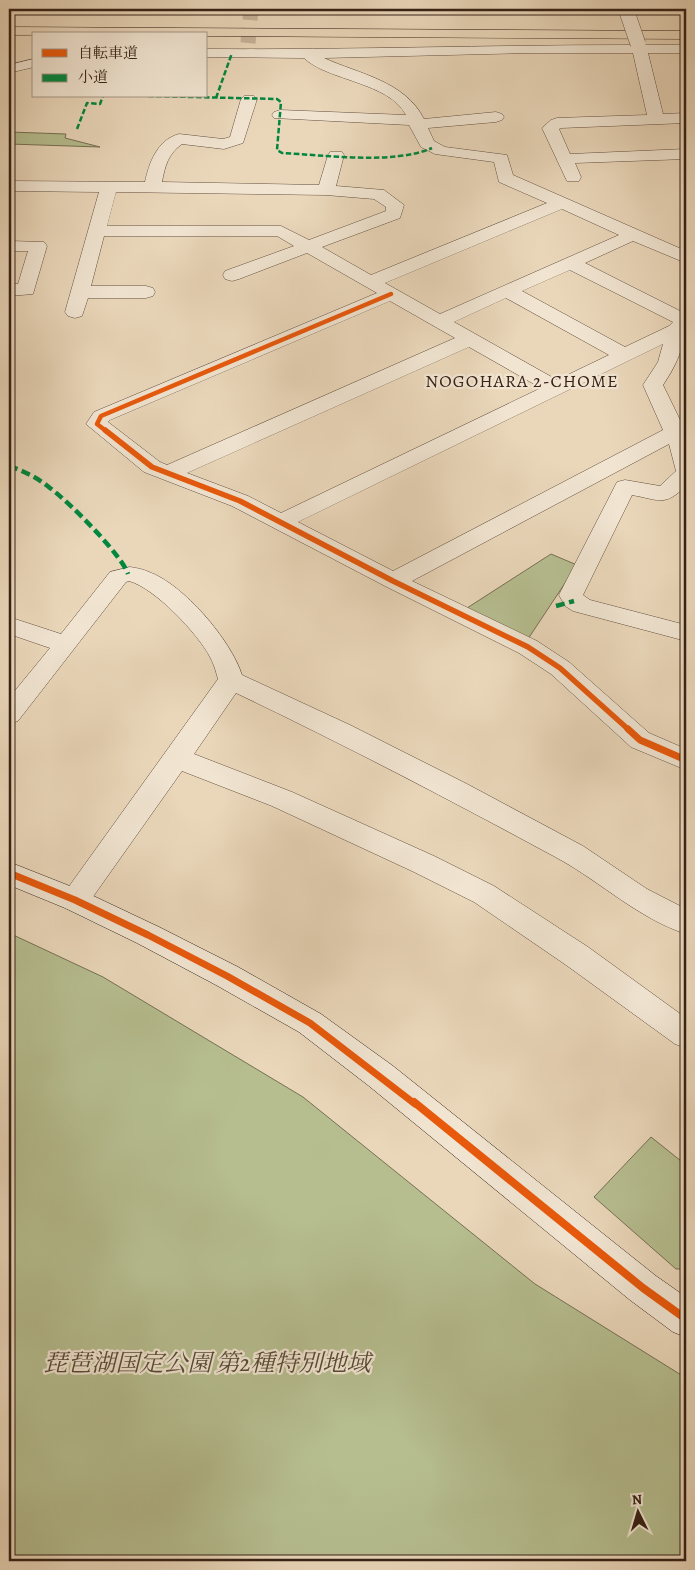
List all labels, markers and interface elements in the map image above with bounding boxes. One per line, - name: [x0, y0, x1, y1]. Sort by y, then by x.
- legend: [32, 32, 208, 98]
- text: 自転車道: [78, 43, 138, 63]
- text: 小道: [78, 67, 108, 87]
- district label: NOGOHARA 2-CHOME: [425, 369, 619, 393]
- park label: 琵琶湖国定公園 第2種特別地域: [44, 1347, 374, 1379]
- north arrow: [612, 1488, 662, 1538]
- text: N: [631, 1490, 643, 1509]

